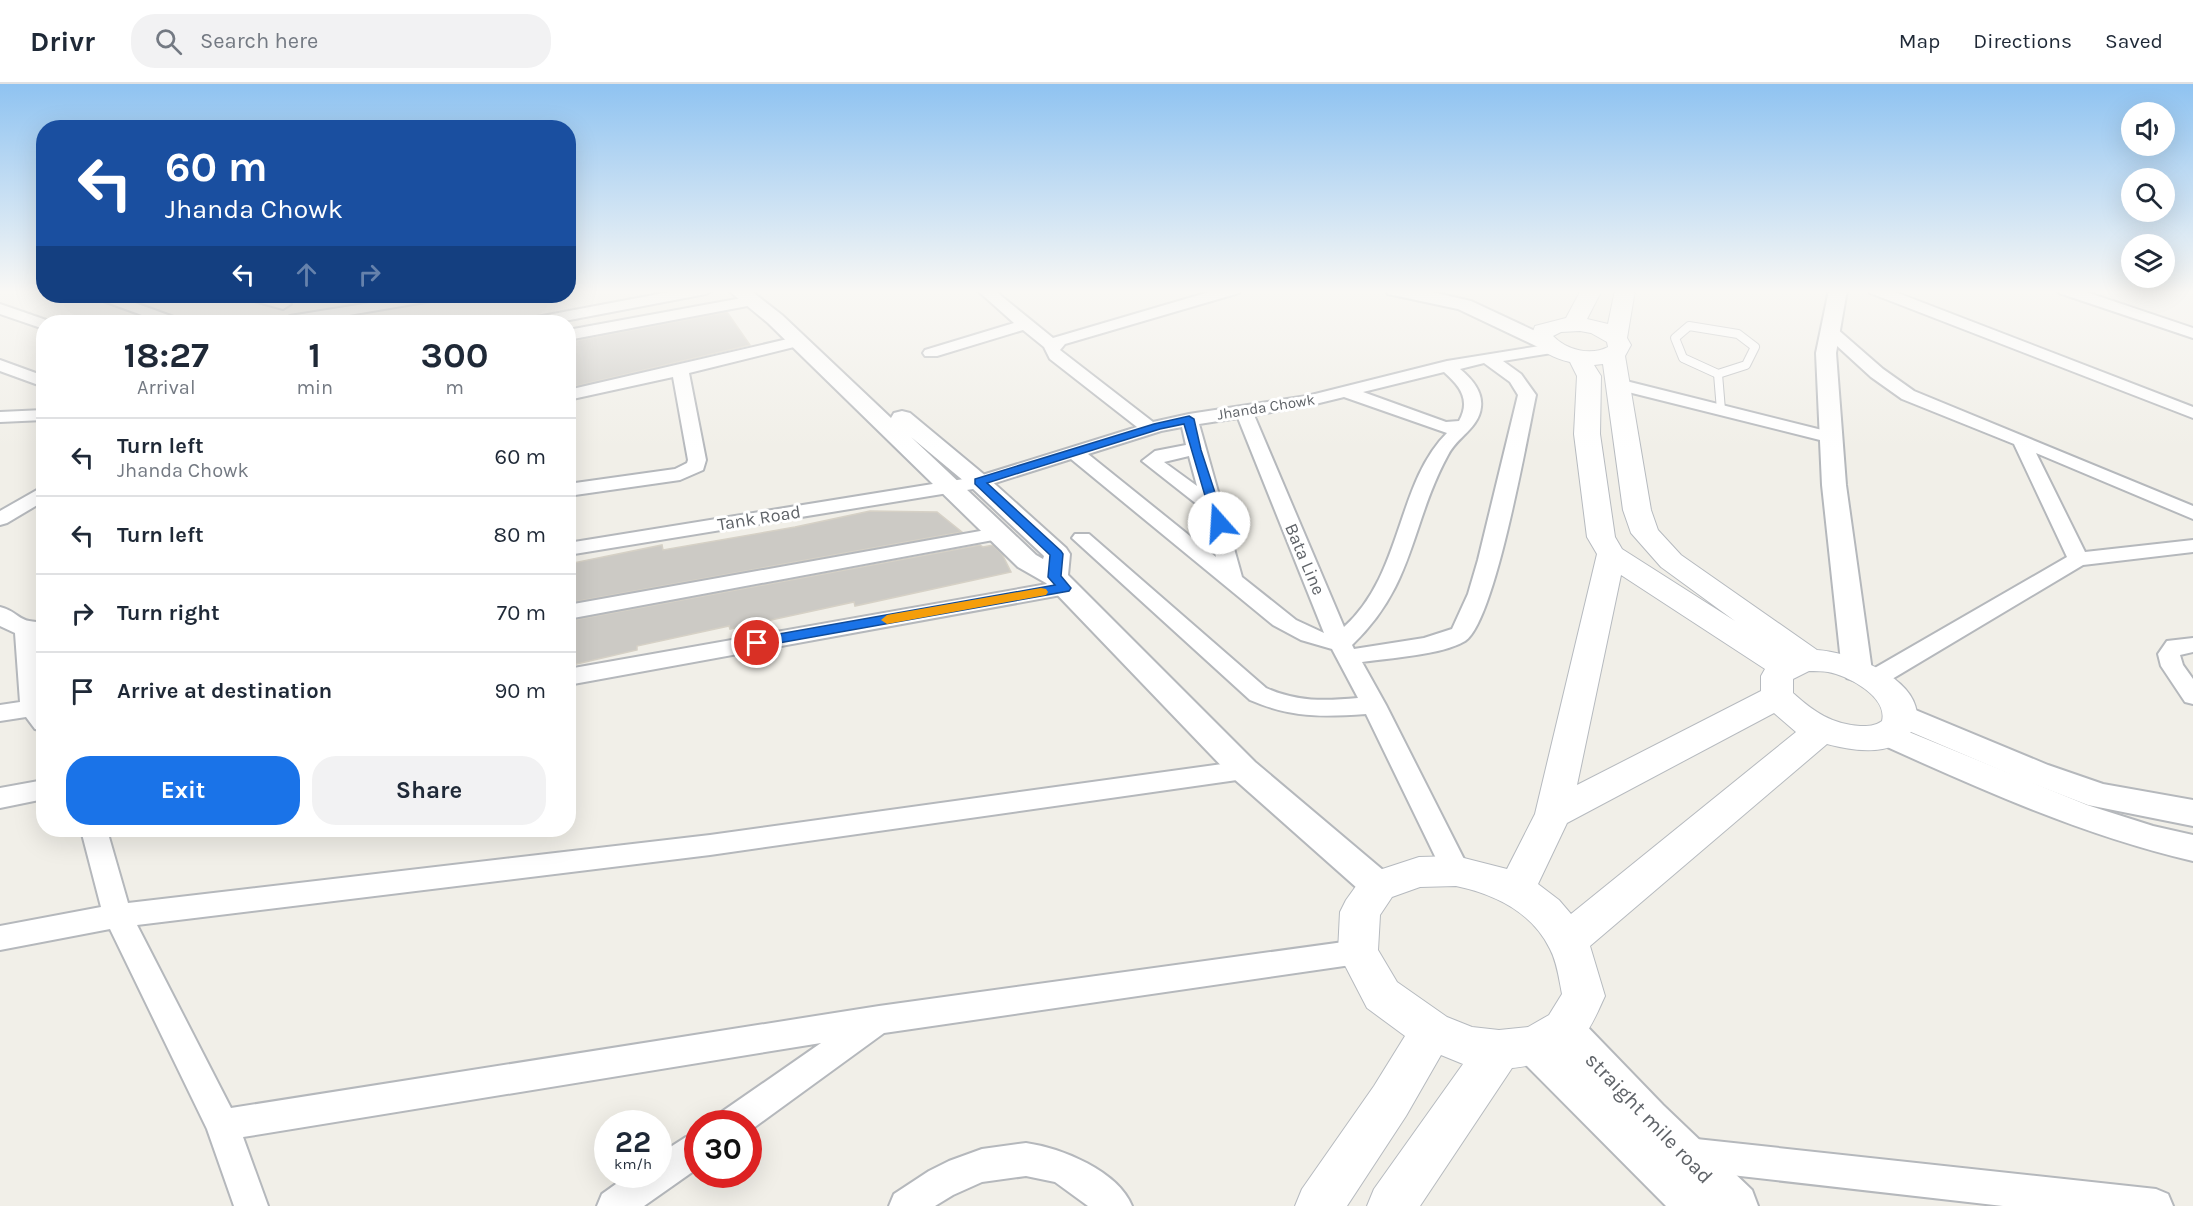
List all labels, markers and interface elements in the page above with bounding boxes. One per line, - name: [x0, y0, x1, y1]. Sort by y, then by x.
- search box: [131, 14, 551, 68]
- text: Drivr: [30, 25, 95, 58]
- icon: search: [152, 25, 185, 58]
- text: Search here: [200, 28, 318, 54]
- text: Map: [1899, 29, 1940, 53]
- text: Directions: [1973, 29, 2072, 53]
- text: Saved: [2105, 29, 2163, 53]
- map controls: [2121, 102, 2175, 288]
- button: sound: [2121, 102, 2175, 156]
- text: 60 m: [165, 142, 268, 192]
- icon: left: [66, 144, 144, 222]
- button: search: [2121, 168, 2175, 222]
- text: Jhanda Chowk: [165, 193, 343, 225]
- button: layers: [2121, 234, 2175, 288]
- icon: left: [227, 258, 260, 291]
- icon: ahead: [290, 258, 323, 291]
- icon: right: [353, 258, 386, 291]
- text: 18:27: [123, 334, 209, 376]
- text: 1: [308, 334, 321, 376]
- text: 300: [421, 334, 489, 376]
- text: Arrival: [137, 376, 195, 399]
- text: min: [296, 376, 333, 399]
- text: m: [445, 376, 464, 399]
- street label: Jhanda Chowk: [1216, 390, 1316, 424]
- text: Turn left: [117, 433, 204, 459]
- icon: left: [66, 441, 99, 474]
- text: 60 m: [495, 444, 546, 470]
- text: Jhanda Chowk: [117, 459, 249, 482]
- position arrow: [1187, 491, 1251, 555]
- street label: Tank Road: [716, 501, 802, 535]
- icon: left: [66, 519, 99, 552]
- street label: Bata Line: [1280, 520, 1330, 598]
- text: Turn left: [117, 522, 204, 548]
- text: 80 m: [494, 522, 546, 548]
- icon: right: [66, 597, 99, 630]
- text: Turn right: [117, 600, 220, 626]
- text: 70 m: [497, 600, 546, 626]
- pin: [731, 617, 782, 668]
- icon: arrive: [740, 626, 773, 659]
- icon: arrive: [66, 675, 99, 708]
- text: Arrive at destination: [117, 678, 332, 704]
- text: 90 m: [494, 678, 546, 704]
- button: Exit: [66, 756, 300, 825]
- button: Share: [312, 756, 546, 825]
- street label: straight mile road: [1580, 1048, 1718, 1188]
- speed limit sign: 30: [684, 1110, 762, 1188]
- text: 22: [615, 1124, 651, 1160]
- text: km/h: [614, 1155, 652, 1173]

